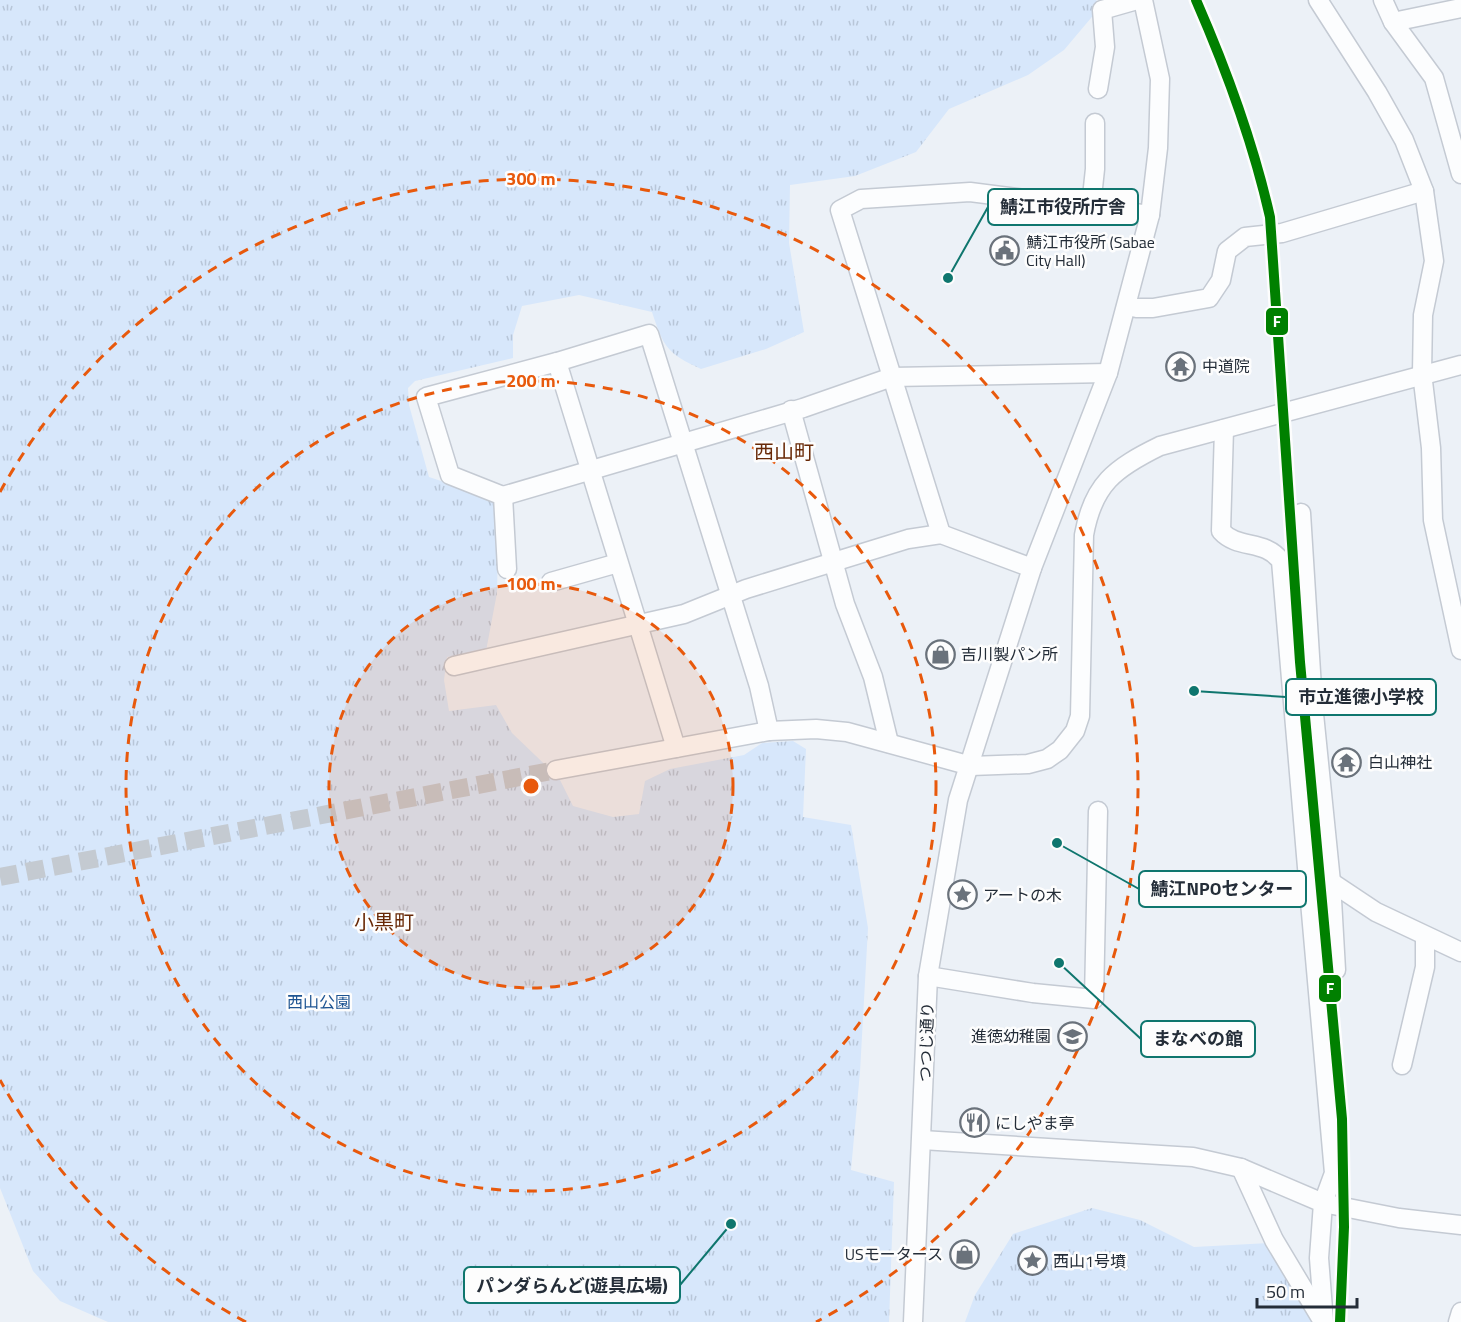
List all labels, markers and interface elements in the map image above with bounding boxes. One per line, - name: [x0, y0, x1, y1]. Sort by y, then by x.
- text: 300 m: [506, 165, 556, 192]
- callout: 鯖江市役所庁舎: [988, 189, 1138, 225]
- text: 鯖江市役所庁舎: [1000, 193, 1126, 220]
- place label: 鯖江市役所 (Sabae City Hall): [1026, 230, 1155, 272]
- public building icon: 鯖江市役所 (Sabae City Hall): [989, 235, 1021, 267]
- line badge: F: [1265, 307, 1289, 336]
- text: F: [1273, 309, 1282, 333]
- temple icon: 中道院: [1165, 350, 1197, 382]
- place label: 中道院: [1202, 354, 1250, 378]
- text: 200 m: [506, 367, 556, 394]
- district label: 西山町: [754, 436, 814, 467]
- text: 100 m: [506, 570, 556, 597]
- shop icon: 吉川製パン所: [924, 638, 956, 670]
- place label: 吉川製パン所: [961, 642, 1058, 666]
- callout: 市立進徳小学校: [1286, 679, 1436, 715]
- text: 市立進徳小学校: [1298, 683, 1424, 710]
- temple icon: 白山神社: [1331, 746, 1363, 778]
- place label: 白山神社: [1368, 750, 1432, 774]
- centre of rings: [521, 776, 541, 796]
- callout: 鯖江NPOセンター: [1139, 871, 1306, 907]
- text: 鯖江NPOセンター: [1151, 875, 1293, 902]
- place icon: アートの木: [946, 879, 978, 911]
- place label: アートの木: [983, 883, 1062, 907]
- district label: 小黒町: [354, 906, 414, 937]
- line badge: F: [1318, 974, 1342, 1003]
- text: F: [1326, 976, 1335, 1000]
- park label: 西山公園: [287, 990, 351, 1014]
- street label: つつじ通り: [913, 1002, 939, 1082]
- school or university icon: 進徳幼稚園: [1056, 1020, 1088, 1052]
- callout: まなべの館: [1141, 1021, 1255, 1057]
- place label: 進徳幼稚園: [971, 1024, 1051, 1048]
- text: まなべの館: [1153, 1025, 1243, 1052]
- restaurant icon: にしやま亭: [958, 1107, 990, 1139]
- place label: にしやま亭: [995, 1111, 1075, 1135]
- shop icon: USモータース: [948, 1238, 980, 1270]
- place label: USモータース: [845, 1242, 943, 1266]
- place icon: 西山1号墳: [1016, 1245, 1048, 1277]
- place label: 西山1号墳: [1053, 1249, 1126, 1273]
- callout: パンダらんど(遊具広場): [464, 1267, 680, 1303]
- scale bar: [1257, 1271, 1358, 1309]
- text: パンダらんど(遊具広場): [476, 1272, 668, 1299]
- text: 50 m: [1266, 1278, 1305, 1305]

